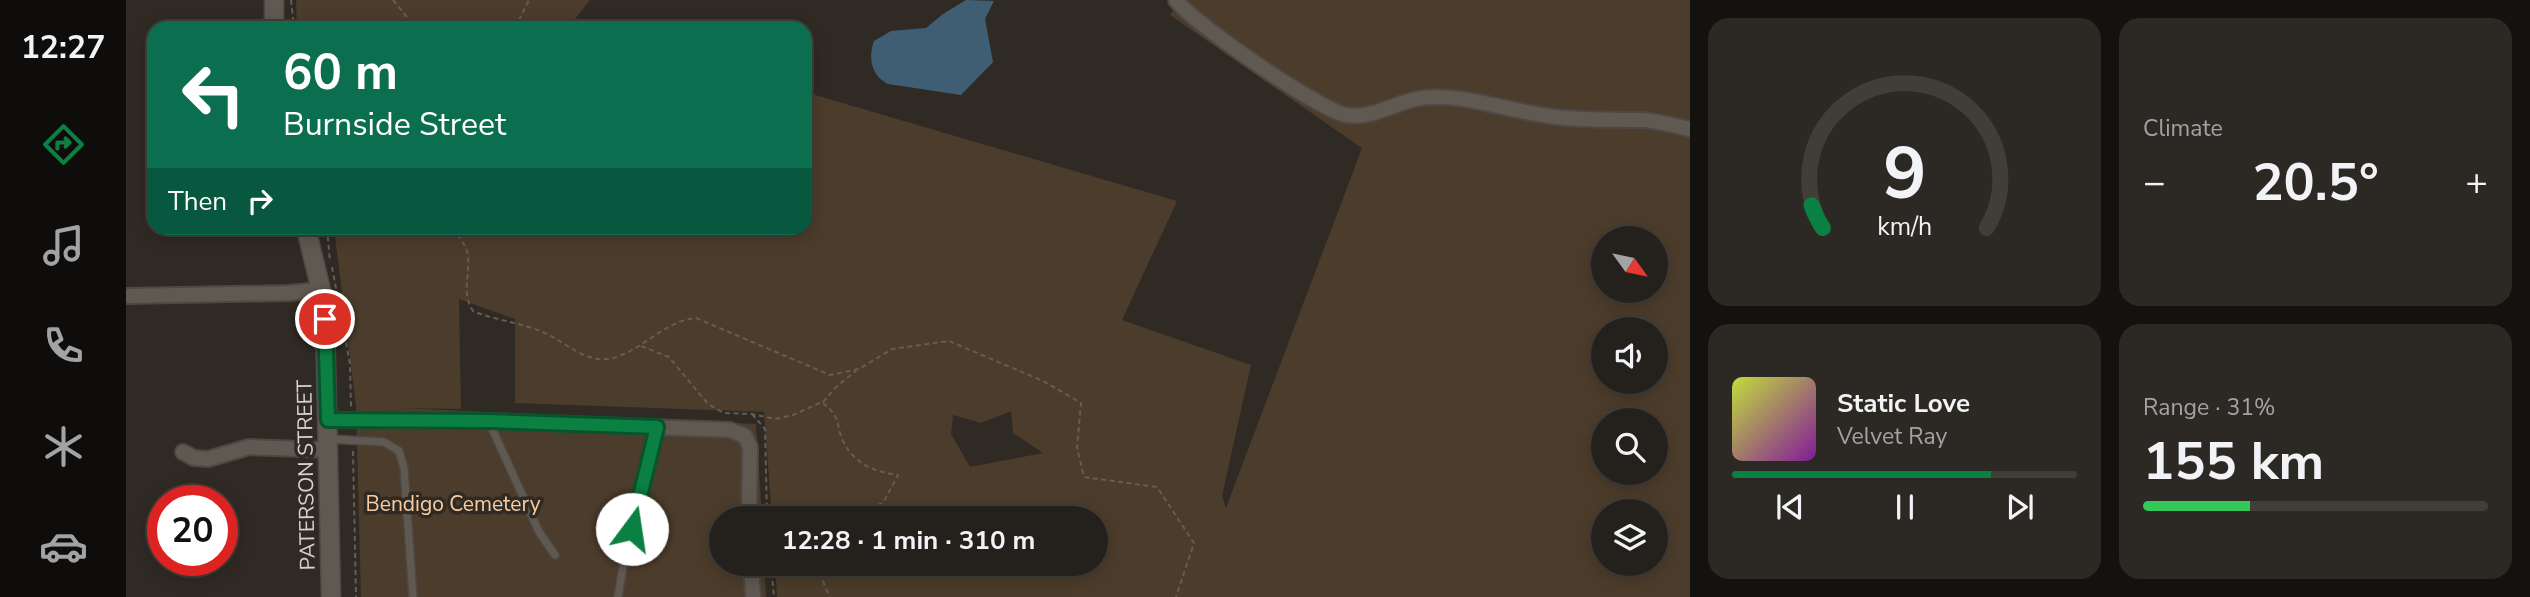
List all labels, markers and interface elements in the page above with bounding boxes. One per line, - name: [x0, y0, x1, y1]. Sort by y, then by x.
- text: 12:27: [21, 26, 105, 69]
- text: 60 m: [283, 39, 398, 106]
- icon: left: [168, 49, 259, 140]
- text: Burnside Street: [283, 103, 506, 146]
- text: Climate: [2143, 113, 2223, 144]
- icon: directions: [39, 120, 88, 169]
- text: 9: [1883, 124, 1926, 224]
- text: 20.5°: [2252, 147, 2379, 218]
- text: −: [2143, 157, 2166, 208]
- text: +: [2465, 157, 2488, 208]
- icon: right: [241, 182, 279, 220]
- text: Then: [168, 184, 227, 219]
- text: km/h: [1877, 210, 1932, 244]
- icon: music: [39, 221, 88, 270]
- north arrow: [1591, 226, 1668, 303]
- map controls: [1591, 226, 1668, 576]
- pin: [295, 289, 355, 349]
- icon: arrive: [306, 300, 344, 338]
- button: sound: [1591, 317, 1668, 394]
- icon: phone: [39, 321, 88, 370]
- street label: PATERSON STREET: [290, 379, 322, 570]
- text: Static Love: [1837, 386, 1970, 421]
- text: Range · 31%: [2143, 392, 2275, 423]
- button: search: [1591, 408, 1668, 485]
- text: Velvet Ray: [1837, 421, 1947, 452]
- icon: climate: [39, 422, 88, 471]
- text: 155 km: [2143, 426, 2324, 497]
- speed limit sign: 20: [147, 485, 238, 576]
- icon: previous: [1771, 488, 1809, 526]
- icon: pause: [1886, 488, 1924, 526]
- icon: next: [2001, 488, 2039, 526]
- park label: Bendigo Cemetery: [366, 490, 541, 518]
- position arrow: [595, 492, 669, 566]
- button: layers: [1591, 499, 1668, 576]
- icon: car: [39, 522, 88, 571]
- text: 12:28 · 1 min · 310 m: [782, 523, 1035, 558]

